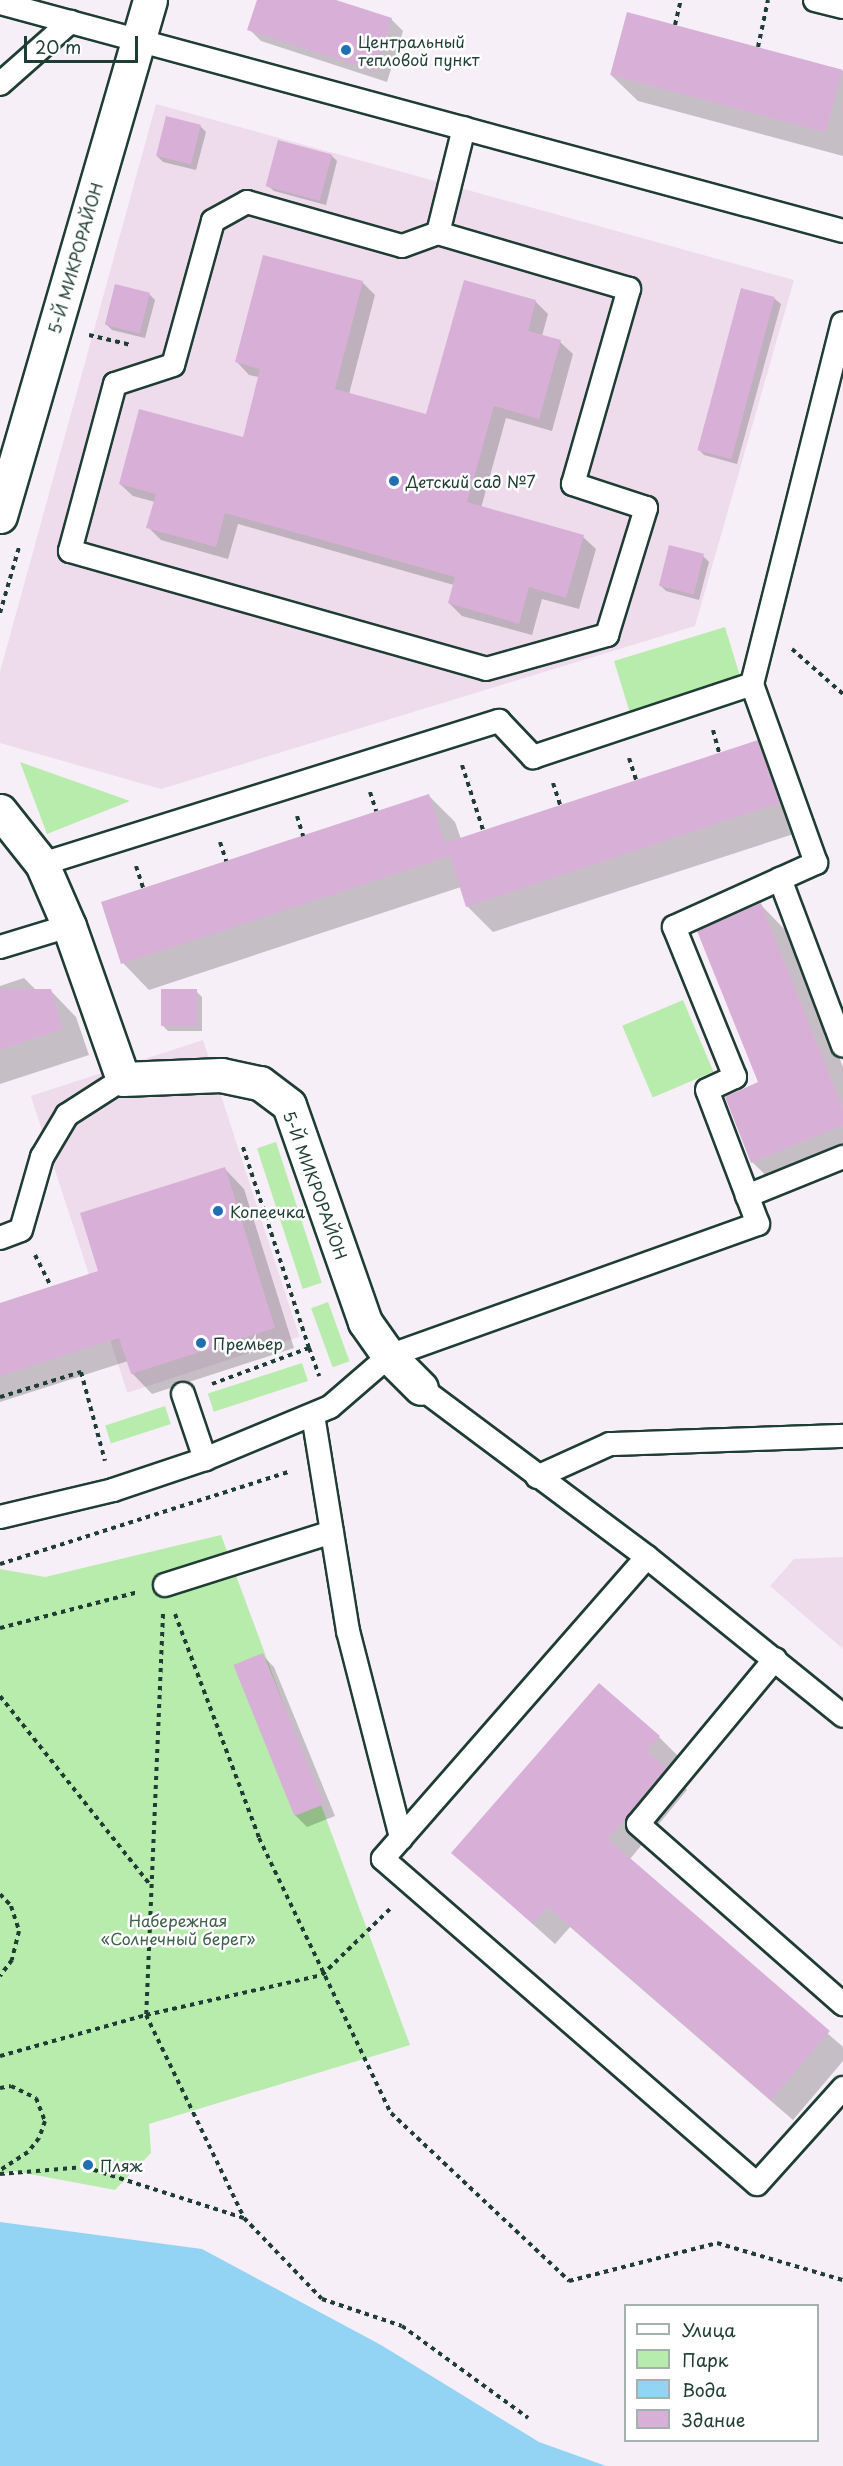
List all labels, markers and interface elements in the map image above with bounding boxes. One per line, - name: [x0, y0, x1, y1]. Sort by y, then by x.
- scale bar: [27, 24, 141, 62]
- place label: Центральный тепловой пункт: [358, 31, 480, 69]
- text: 20 m: [35, 33, 81, 60]
- marker: Центральный тепловой пункт: [339, 43, 353, 57]
- street label: 5-Й МИКРОРАЙОН: [44, 180, 106, 336]
- place label: Детский сад №7: [406, 471, 537, 491]
- marker: Детский сад №7: [387, 474, 401, 488]
- street label: 5-Й МИКРОРАЙОН: [280, 1108, 352, 1262]
- place label: Копеечка: [230, 1201, 305, 1221]
- marker: Копеечка: [211, 1204, 225, 1218]
- place label: Премьер: [213, 1333, 283, 1353]
- marker: Премьер: [194, 1336, 208, 1350]
- park label: Набережная «Солнечный берег»: [101, 1910, 255, 1948]
- place label: Пляж: [100, 2155, 143, 2175]
- marker: Пляж: [81, 2158, 95, 2172]
- legend: [624, 2304, 819, 2442]
- text: Улица: [682, 2316, 736, 2343]
- text: Парк: [682, 2346, 728, 2373]
- text: Вода: [682, 2376, 727, 2403]
- text: Здание: [682, 2406, 745, 2433]

